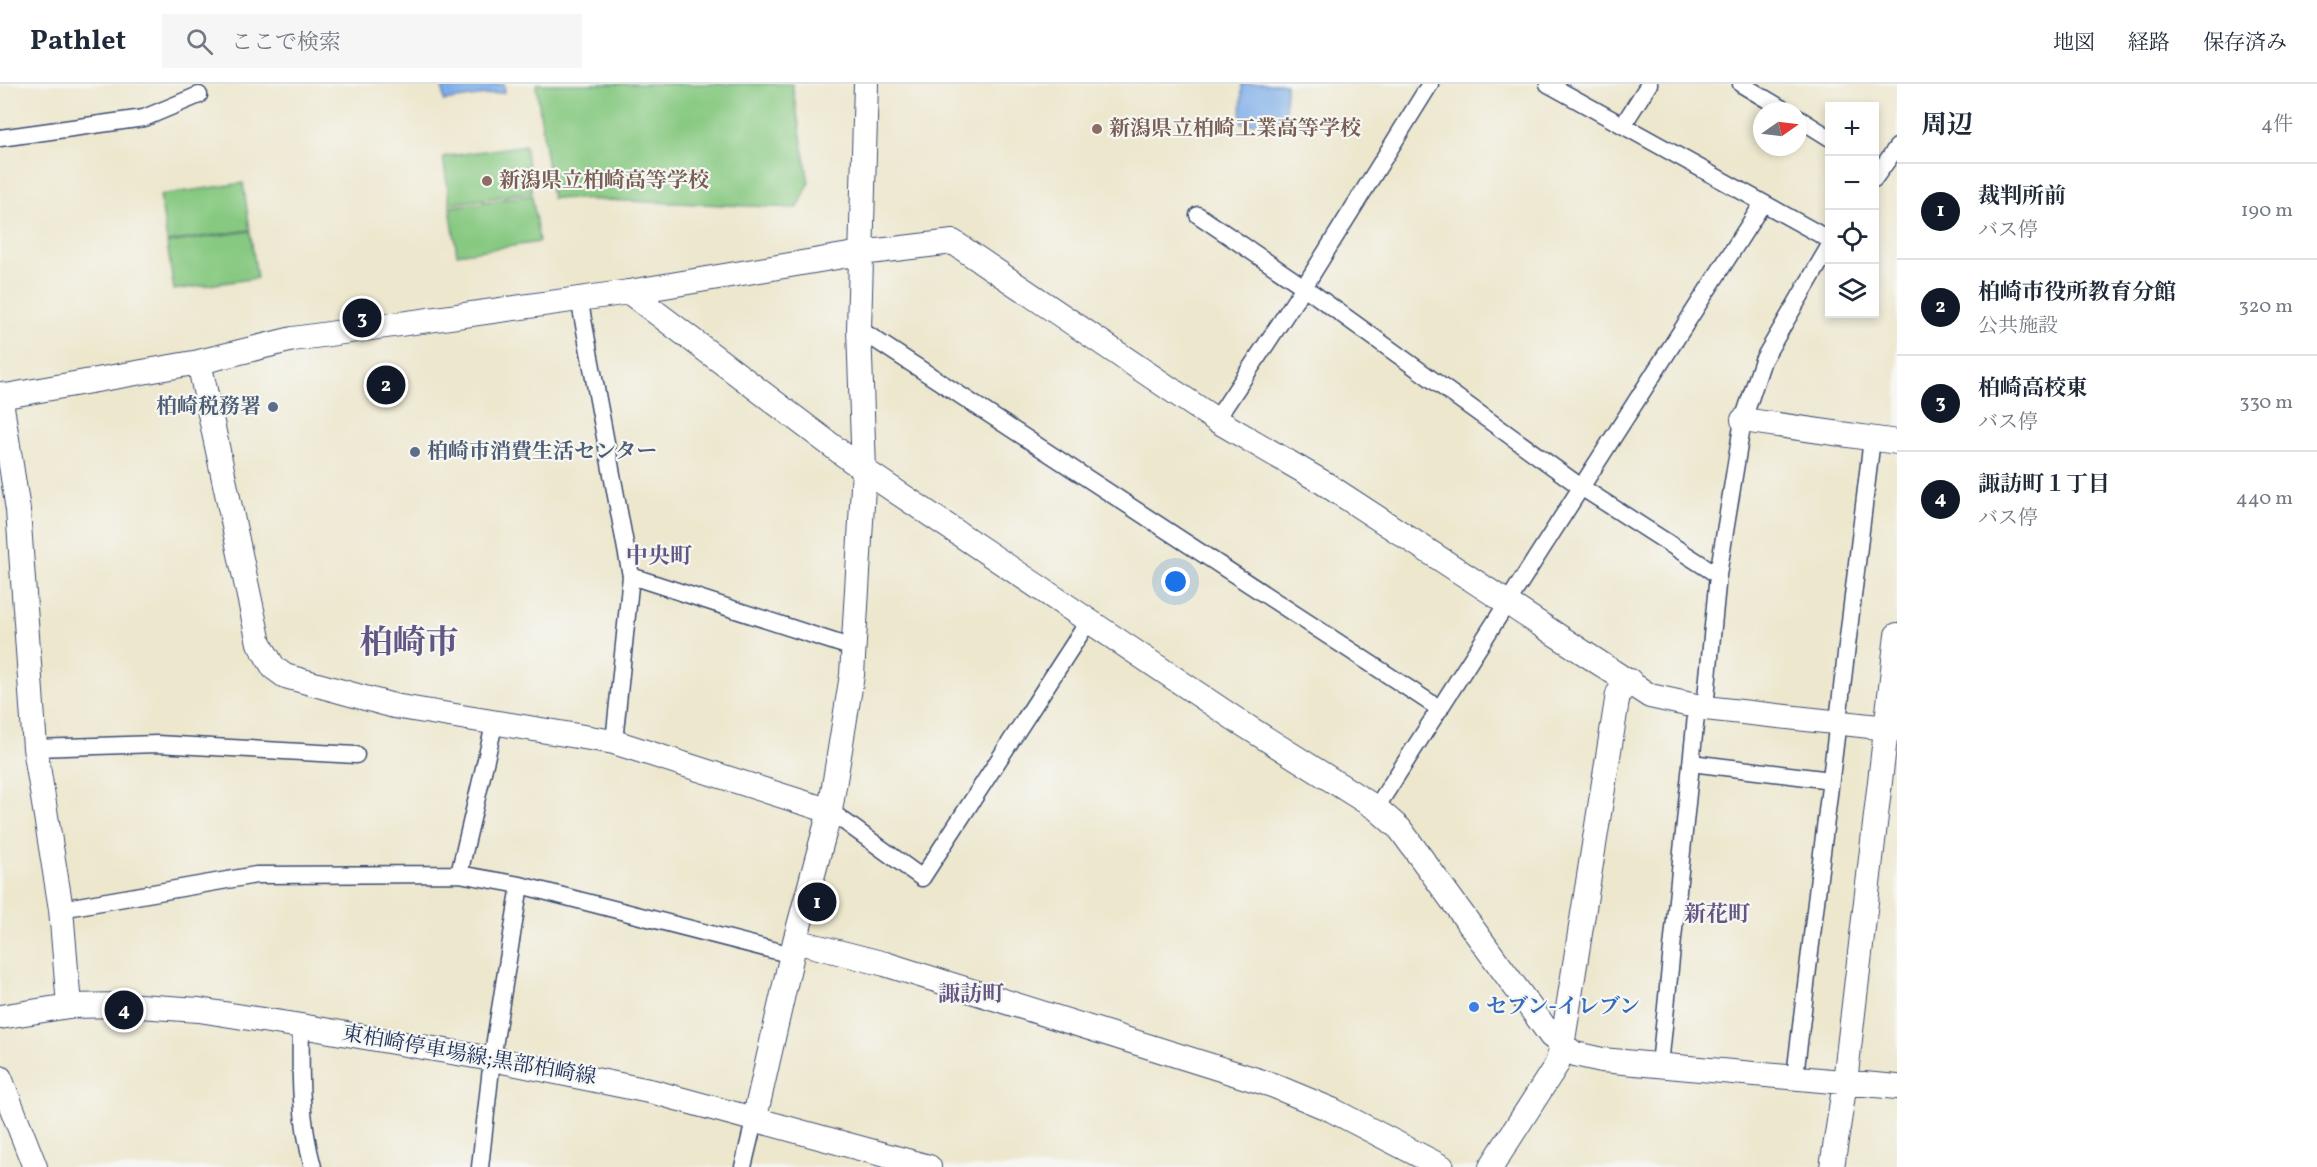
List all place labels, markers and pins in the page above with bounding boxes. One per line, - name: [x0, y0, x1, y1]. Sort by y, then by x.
- place label: 新潟県立柏崎工業高等学校: [1109, 115, 1361, 144]
- marker: 新潟県立柏崎工業高等学校: [1090, 122, 1104, 136]
- place label: 新潟県立柏崎高等学校: [499, 167, 709, 196]
- marker: 新潟県立柏崎高等学校: [480, 174, 494, 188]
- pin: 3: [342, 296, 382, 340]
- pin: 2: [366, 362, 406, 408]
- place label: 柏崎税務署: [156, 393, 261, 422]
- marker: 柏崎税務署: [266, 400, 280, 414]
- place label: 柏崎市消費生活センター: [427, 438, 657, 467]
- marker: 柏崎市消費生活センター: [408, 445, 422, 459]
- pin: 1: [798, 880, 836, 924]
- pin: 4: [104, 988, 144, 1032]
- place label: セブン-イレブン: [1486, 993, 1640, 1022]
- marker: セブン-イレブン: [1467, 1000, 1481, 1014]

